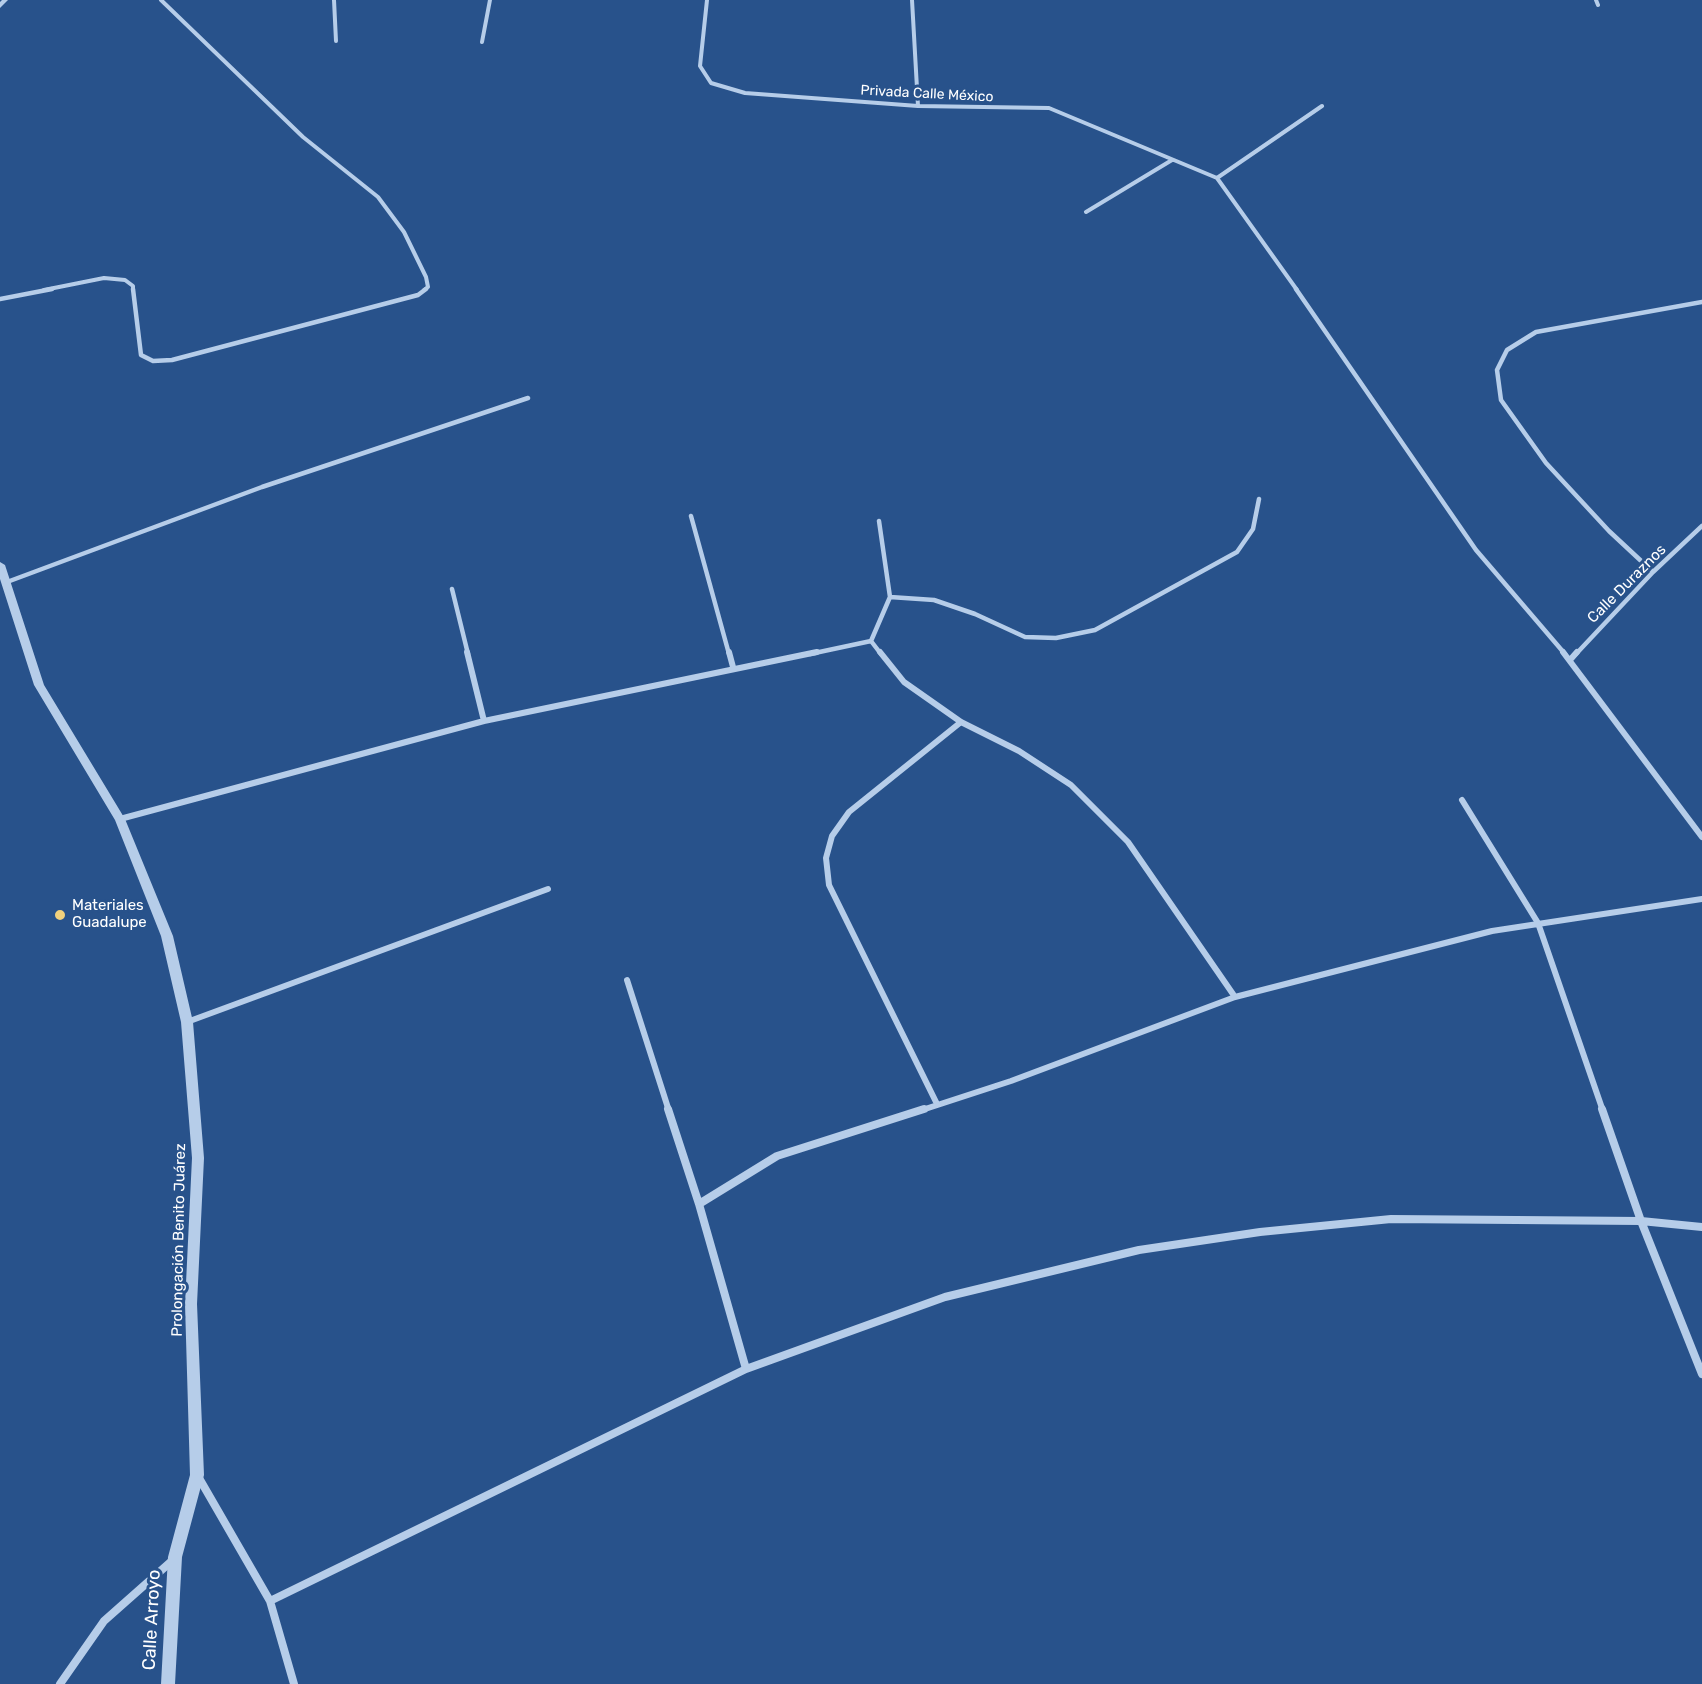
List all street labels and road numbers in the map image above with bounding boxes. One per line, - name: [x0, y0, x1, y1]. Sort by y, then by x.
- street label: Privada Calle México: [860, 82, 994, 106]
- street label: Calle Duraznos: [1584, 541, 1670, 627]
- street label: Prolongación Benito Juárez: [168, 1143, 190, 1337]
- street label: Calle Arroyo: [139, 1569, 165, 1671]

